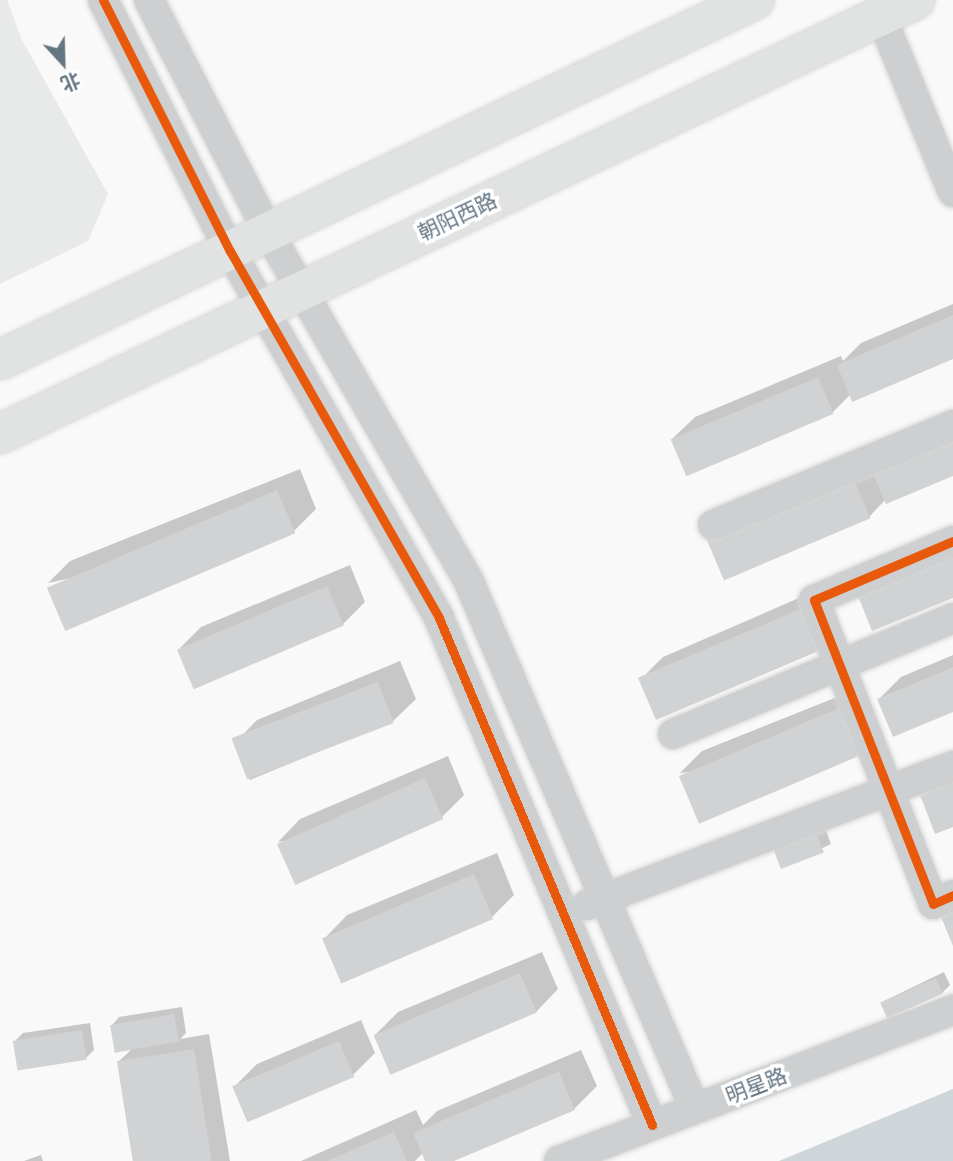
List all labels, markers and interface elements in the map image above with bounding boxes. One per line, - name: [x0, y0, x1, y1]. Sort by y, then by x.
- north arrow: [28, 28, 98, 98]
- text: 北: [58, 69, 84, 96]
- street label: 朝阳西路: [414, 187, 500, 245]
- street label: 明星路: [722, 1062, 790, 1108]

